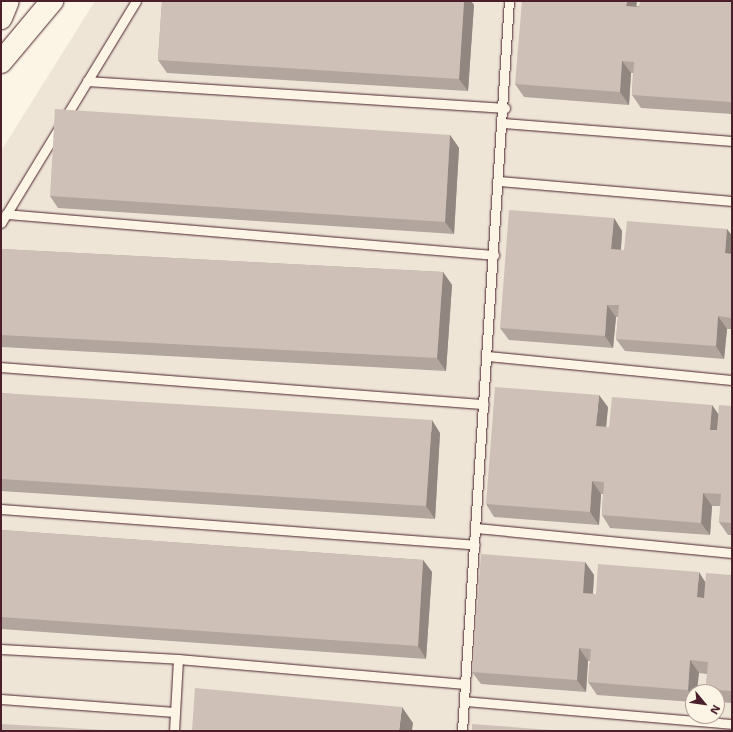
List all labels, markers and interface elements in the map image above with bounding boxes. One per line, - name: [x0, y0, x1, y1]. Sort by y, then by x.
- north arrow: [685, 684, 725, 724]
- text: N: [706, 702, 724, 717]

